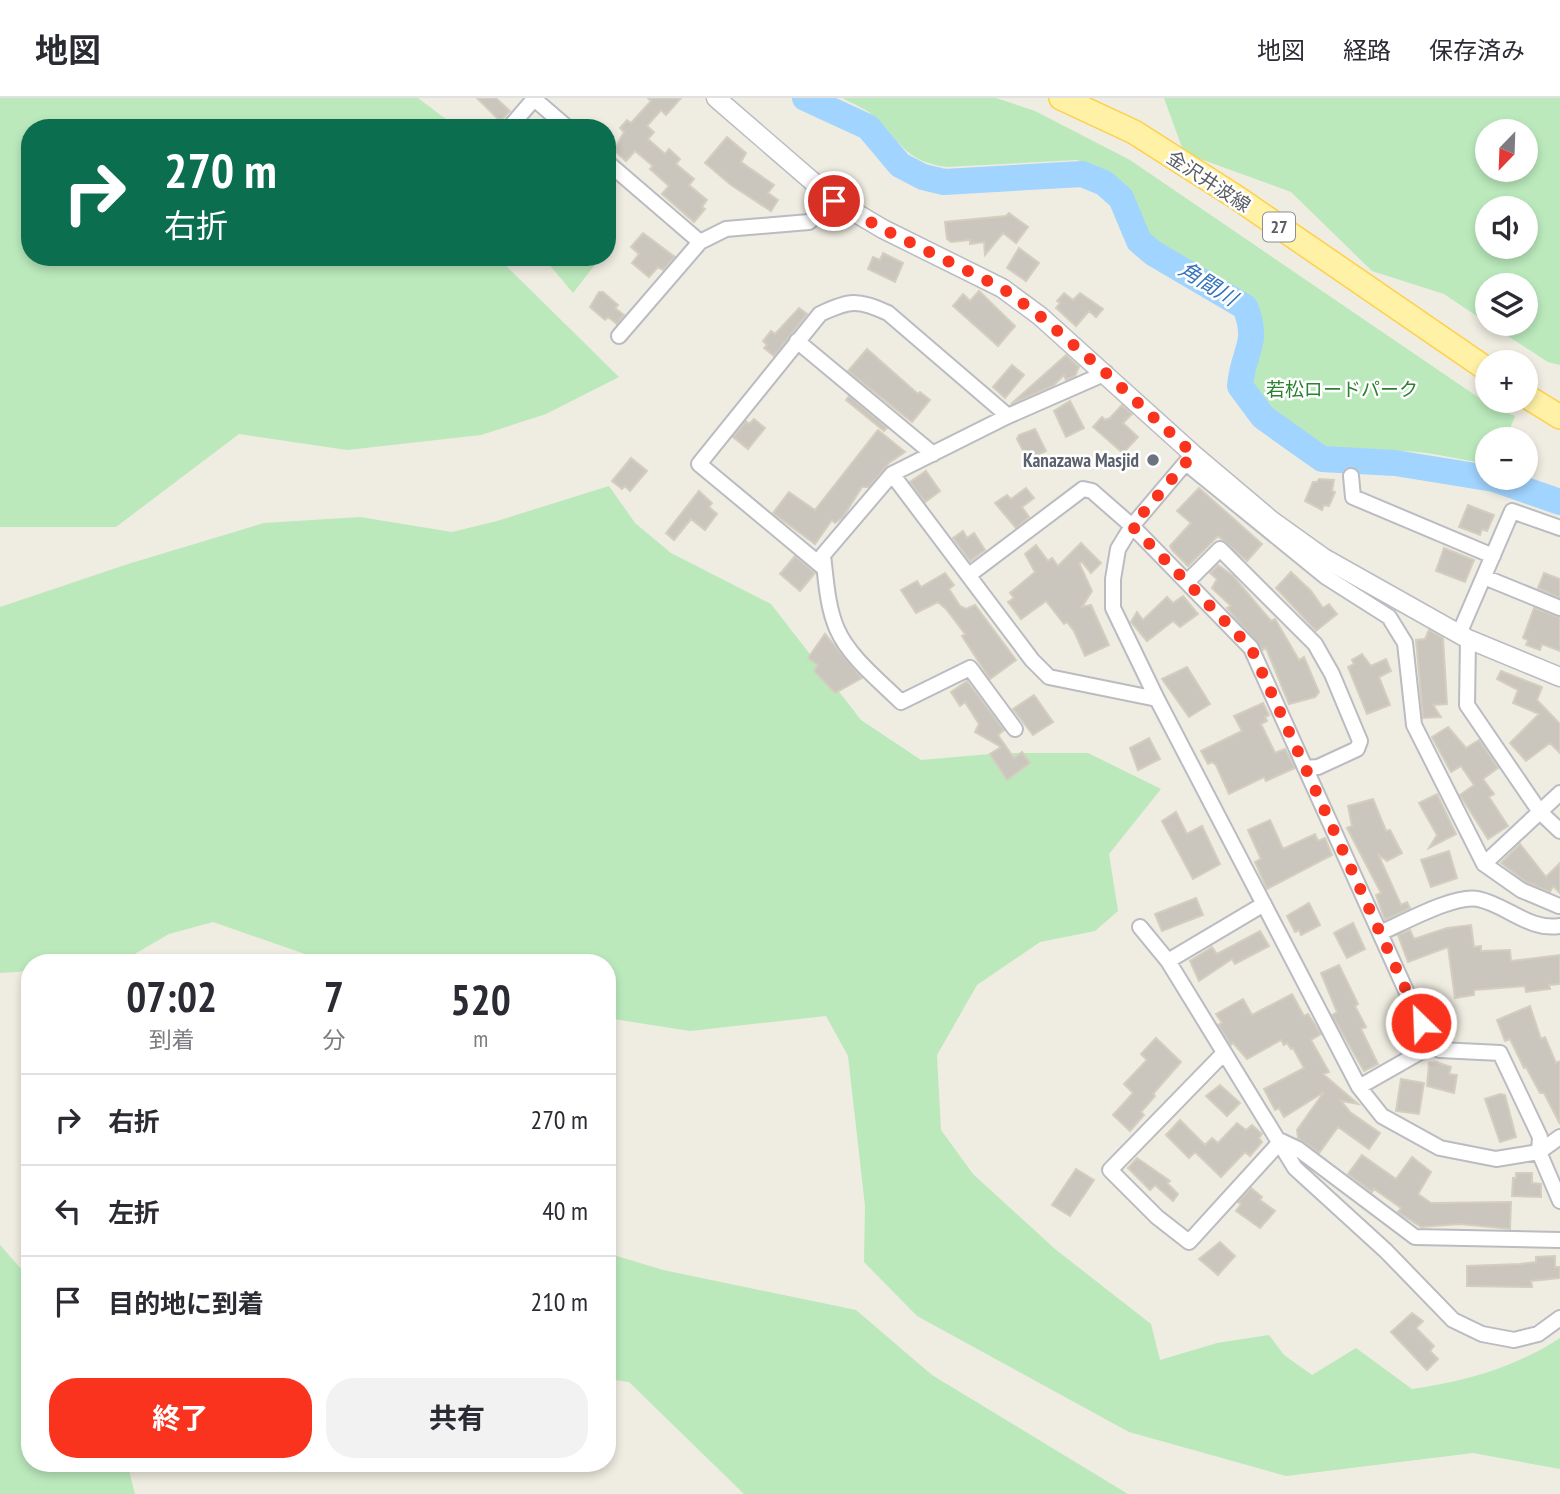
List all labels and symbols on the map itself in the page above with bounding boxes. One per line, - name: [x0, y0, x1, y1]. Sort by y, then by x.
- north arrow: [1475, 119, 1538, 182]
- street label: 金沢井波線: [1163, 145, 1255, 217]
- pin: [804, 171, 864, 231]
- road number: 27: [1263, 212, 1295, 242]
- water label: 角間川: [1174, 255, 1244, 313]
- park label: 若松ロードパーク: [1266, 377, 1418, 401]
- place label: Kanazawa Masjid: [1023, 448, 1139, 472]
- marker: Kanazawa Masjid: [1145, 452, 1161, 468]
- position arrow: [1384, 986, 1458, 1060]

